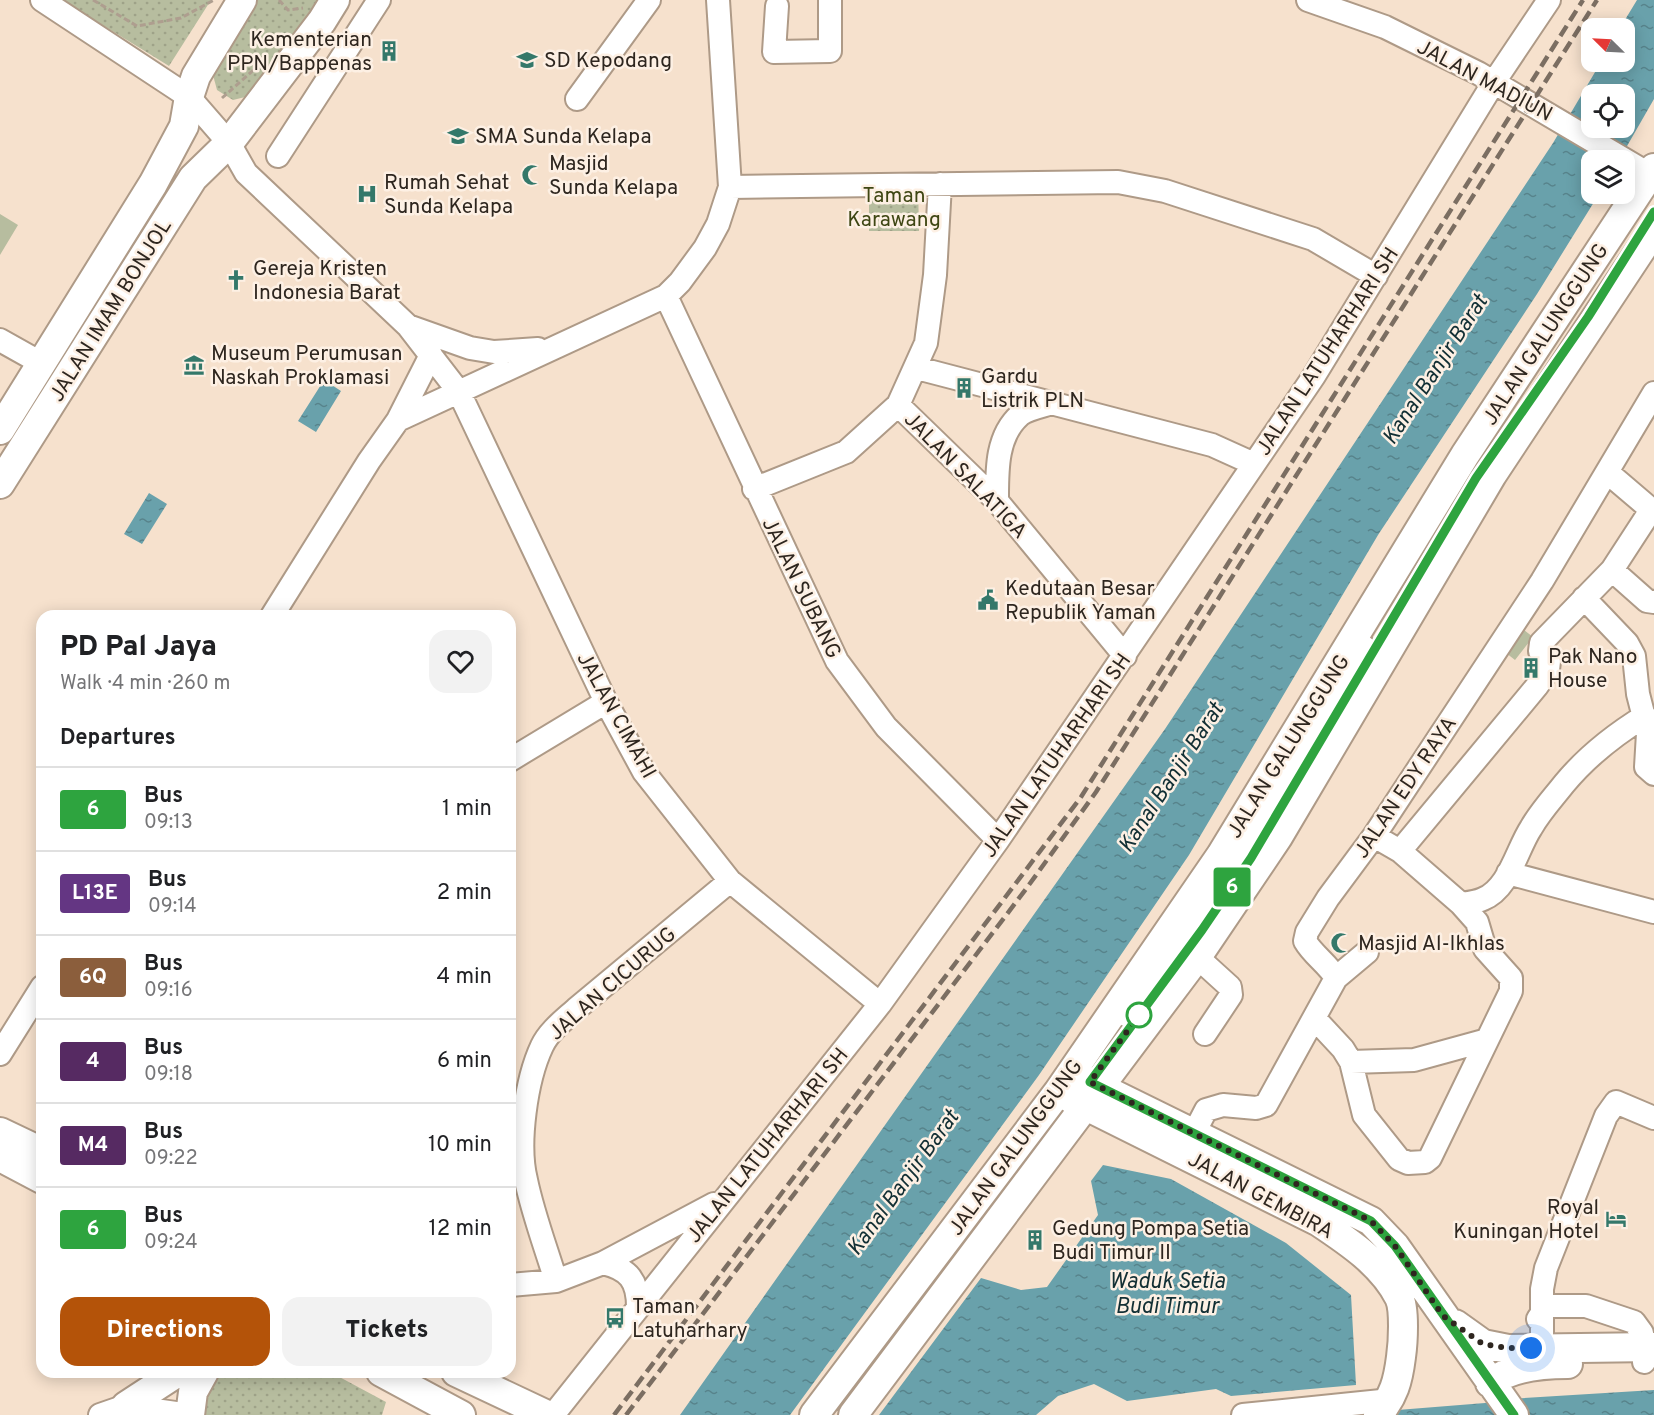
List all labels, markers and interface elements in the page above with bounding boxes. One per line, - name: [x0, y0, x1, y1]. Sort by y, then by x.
- north arrow: [1581, 18, 1635, 72]
- map controls: [1581, 18, 1635, 204]
- place label: Kementerian PPN/Bappenas: [227, 27, 372, 78]
- street label: JALAN MADIUN: [1412, 34, 1557, 128]
- building icon: Kementerian PPN/Bappenas: [377, 39, 401, 63]
- school or university icon: SD Kepodang: [515, 48, 539, 72]
- place label: SD Kepodang: [544, 48, 672, 75]
- button: locate: [1581, 84, 1635, 138]
- school or university icon: SMA Sunda Kelapa: [446, 124, 470, 148]
- place label: SMA Sunda Kelapa: [475, 124, 652, 151]
- button: layers: [1581, 150, 1635, 204]
- place label: Masjid Sunda Kelapa: [549, 151, 678, 202]
- mosque icon: Masjid Sunda Kelapa: [520, 163, 544, 187]
- place label: Rumah Sehat Sunda Kelapa: [384, 170, 513, 221]
- hospital icon: Rumah Sehat Sunda Kelapa: [355, 182, 379, 206]
- park label: Taman Karawang: [847, 183, 941, 234]
- street label: JALAN IMAM BONJOL: [44, 214, 179, 407]
- street label: JALAN GALUNGGUNG: [1477, 239, 1615, 431]
- street label: JALAN LATUHARHARI SH: [1251, 242, 1406, 461]
- place label: Gereja Kristen Indonesia Barat: [253, 256, 401, 307]
- church icon: Gereja Kristen Indonesia Barat: [224, 268, 248, 292]
- water label: Kanal Banjir Barat: [1378, 289, 1495, 450]
- place label: Museum Perumusan Naskah Proklamasi: [211, 341, 402, 392]
- museum icon: Museum Perumusan Naskah Proklamasi: [182, 353, 206, 377]
- place label: Gardu Listrik PLN: [981, 364, 1084, 415]
- building icon: Gardu Listrik PLN: [952, 376, 976, 400]
- street label: JALAN SALATIGA: [897, 407, 1032, 545]
- street label: JALAN SUBANG: [755, 514, 846, 664]
- place label: Kedutaan Besar Republik Yaman: [1005, 576, 1156, 627]
- public building icon: Kedutaan Besar Republik Yaman: [976, 588, 1000, 612]
- text: PD Pal Jaya: [60, 630, 217, 666]
- button: heart: [429, 630, 492, 693]
- place label: Pak Nano House: [1548, 644, 1637, 695]
- street label: JALAN CIMAHI: [570, 648, 662, 784]
- street label: JALAN LATUHARHARI SH: [976, 648, 1138, 863]
- street label: JALAN GALUNGGUNG: [1222, 650, 1357, 844]
- building icon: Pak Nano House: [1519, 656, 1543, 680]
- text: Walk · 4 min · 260 m: [60, 671, 231, 697]
- water label: Kanal Banjir Barat: [1114, 697, 1231, 858]
- street label: JALAN EDY RAYA: [1349, 712, 1464, 864]
- text: Departures: [60, 725, 176, 752]
- text: Bus: [144, 783, 183, 810]
- text: 6: [87, 796, 99, 823]
- text: 1 min: [442, 796, 492, 823]
- text: 09:13: [144, 810, 193, 836]
- text: Bus: [148, 867, 187, 894]
- line badge: 6: [1212, 868, 1252, 906]
- text: 6: [1226, 874, 1238, 901]
- text: L13E: [72, 880, 118, 907]
- text: 2 min: [437, 880, 492, 907]
- text: 09:14: [148, 894, 197, 920]
- street label: JALAN CICURUG: [544, 921, 682, 1047]
- mosque icon: Masjid Al-Ikhlas: [1329, 931, 1353, 955]
- place label: Masjid Al-Ikhlas: [1358, 931, 1505, 958]
- text: Bus: [144, 951, 183, 978]
- text: 6Q: [79, 964, 107, 991]
- text: 4 min: [437, 964, 492, 991]
- text: 09:16: [144, 978, 193, 1004]
- unlabelled marker: [1126, 1002, 1152, 1028]
- text: Bus: [144, 1035, 183, 1062]
- street label: JALAN LATUHARHARI SH: [681, 1043, 855, 1249]
- text: 4: [86, 1048, 100, 1075]
- text: 6 min: [437, 1048, 492, 1075]
- street label: JALAN GALUNGGUNG: [943, 1054, 1089, 1241]
- text: 09:18: [144, 1062, 193, 1088]
- water label: Kanal Banjir Barat: [842, 1104, 967, 1261]
- text: Bus: [144, 1119, 183, 1146]
- text: M4: [78, 1132, 108, 1159]
- text: 10 min: [428, 1132, 492, 1159]
- text: 09:22: [144, 1146, 198, 1172]
- street label: JALAN GEMBIRA: [1183, 1147, 1338, 1246]
- place label: Royal Kuningan Hotel: [1453, 1195, 1599, 1246]
- text: Bus: [144, 1203, 183, 1230]
- hotel icon: Royal Kuningan Hotel: [1604, 1207, 1628, 1231]
- text: 6: [87, 1216, 99, 1243]
- text: 12 min: [429, 1216, 492, 1243]
- place label: Gedung Pompa Setia Budi Timur II: [1052, 1216, 1249, 1267]
- building icon: Gedung Pompa Setia Budi Timur II: [1023, 1228, 1047, 1252]
- text: 09:24: [144, 1230, 198, 1256]
- water label: Waduk Setia Budi Timur: [1109, 1269, 1226, 1321]
- place label: Taman Latuharhary: [632, 1294, 748, 1345]
- button: Directions: [60, 1297, 270, 1366]
- button: Tickets: [282, 1297, 492, 1366]
- bus stop icon: Taman Latuharhary: [603, 1306, 627, 1330]
- your location: [1516, 1333, 1546, 1363]

